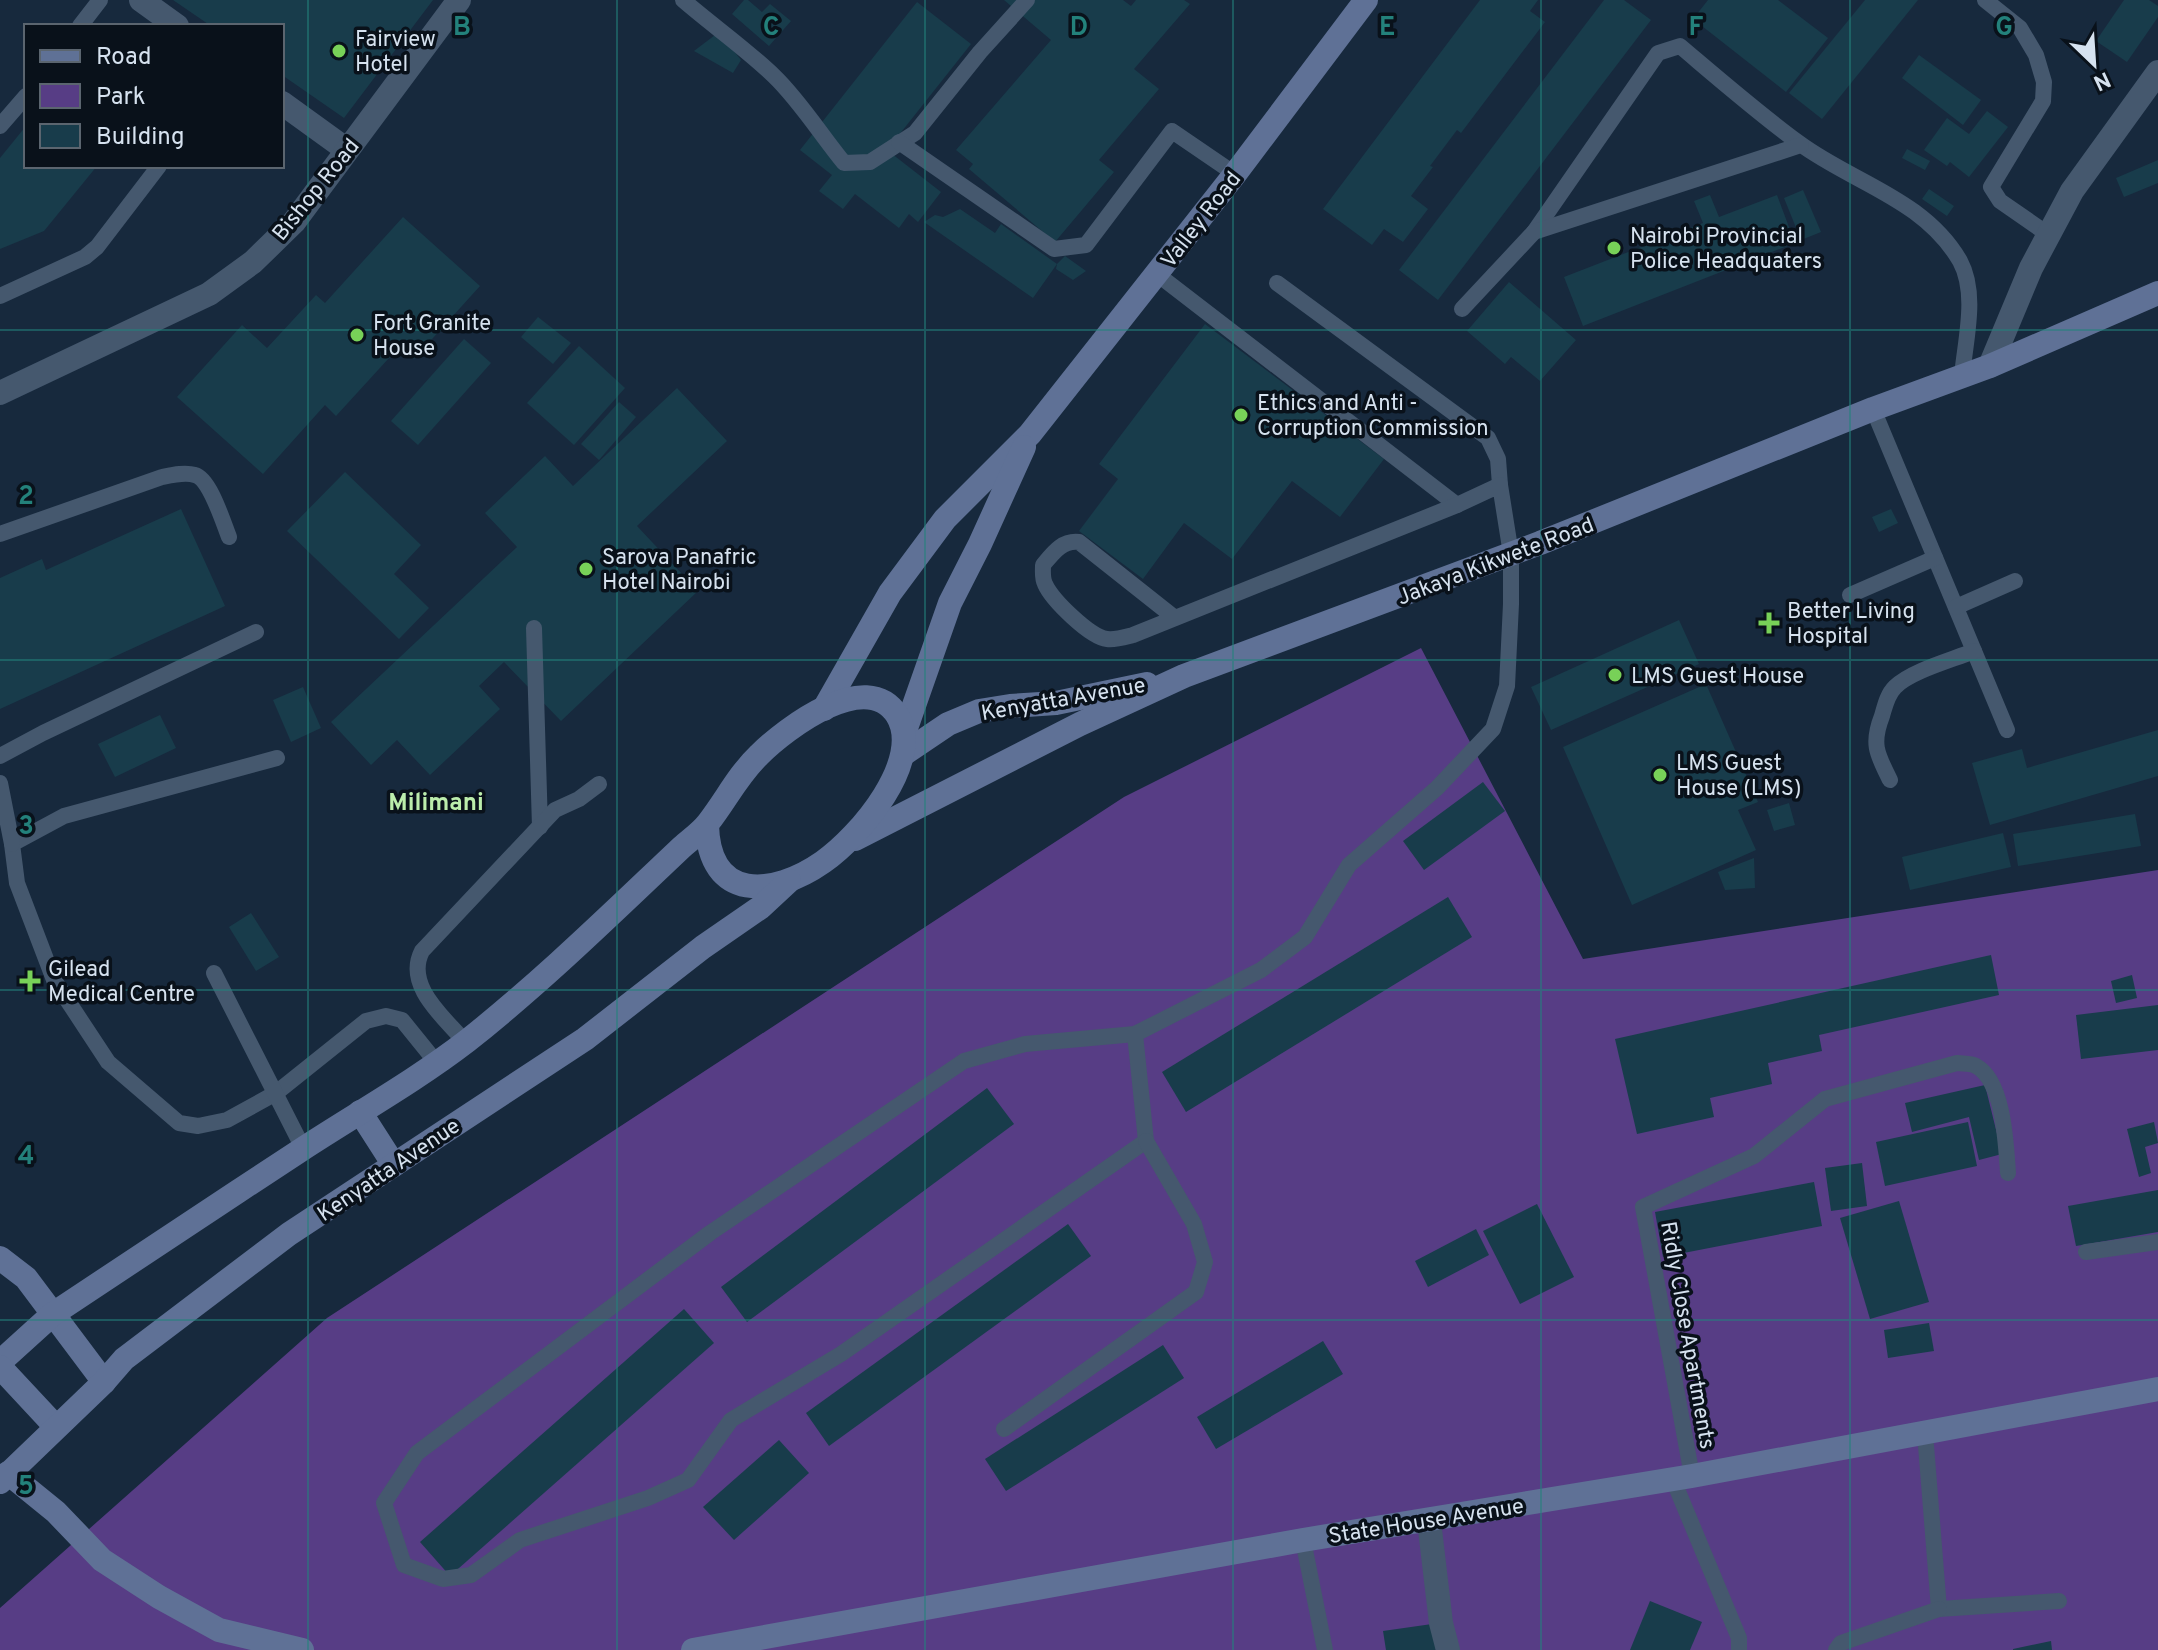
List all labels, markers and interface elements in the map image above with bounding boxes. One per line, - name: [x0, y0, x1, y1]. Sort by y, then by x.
- text: B: [453, 12, 471, 45]
- text: C: [763, 12, 779, 45]
- text: D: [1070, 12, 1088, 45]
- text: E: [1379, 12, 1395, 45]
- text: F: [1689, 12, 1704, 45]
- text: G: [1995, 12, 2013, 45]
- legend: [24, 24, 284, 168]
- north arrow: [2054, 24, 2134, 104]
- place label: Fairview Hotel: [355, 27, 436, 79]
- marker: Fairview Hotel: [330, 42, 348, 60]
- text: Road: [96, 43, 152, 73]
- text: N: [2089, 64, 2114, 95]
- text: Park: [96, 83, 146, 113]
- text: Building: [96, 123, 185, 153]
- street label: Bishop Road: [268, 134, 366, 247]
- street label: Valley Road: [1156, 167, 1248, 274]
- place label: Nairobi Provincial Police Headquaters: [1630, 224, 1822, 276]
- marker: Nairobi Provincial Police Headquaters: [1605, 239, 1623, 257]
- place label: Fort Granite House: [373, 311, 491, 363]
- marker: Fort Granite House: [348, 326, 366, 344]
- place label: Ethics and Anti - Corruption Commission: [1257, 391, 1489, 443]
- marker: Ethics and Anti - Corruption Commission: [1232, 406, 1250, 424]
- text: 2: [18, 481, 34, 514]
- street label: Jakaya Kikwete Road: [1394, 512, 1598, 612]
- place label: Sarova Panafric Hotel Nairobi: [602, 545, 756, 597]
- marker: Sarova Panafric Hotel Nairobi: [577, 560, 595, 578]
- place label: Better Living Hospital: [1787, 599, 1915, 651]
- marker: Better Living Hospital: [1758, 612, 1780, 634]
- place label: LMS Guest House: [1631, 664, 1804, 691]
- marker: LMS Guest House: [1606, 666, 1624, 684]
- street label: Kenyatta Avenue: [979, 673, 1148, 728]
- place label: LMS Guest House (LMS): [1676, 751, 1801, 803]
- marker: LMS Guest House (LMS): [1651, 766, 1669, 784]
- district label: Milimani: [388, 789, 484, 819]
- text: 3: [18, 811, 34, 844]
- place label: Gilead Medical Centre: [48, 957, 195, 1009]
- marker: Gilead Medical Centre: [19, 970, 41, 992]
- street label: Kenyatta Avenue: [313, 1113, 466, 1229]
- text: 4: [18, 1141, 34, 1174]
- street label: Ridly Close Apartments: [1653, 1219, 1720, 1451]
- text: 5: [18, 1471, 34, 1504]
- street label: State House Avenue: [1327, 1494, 1526, 1551]

